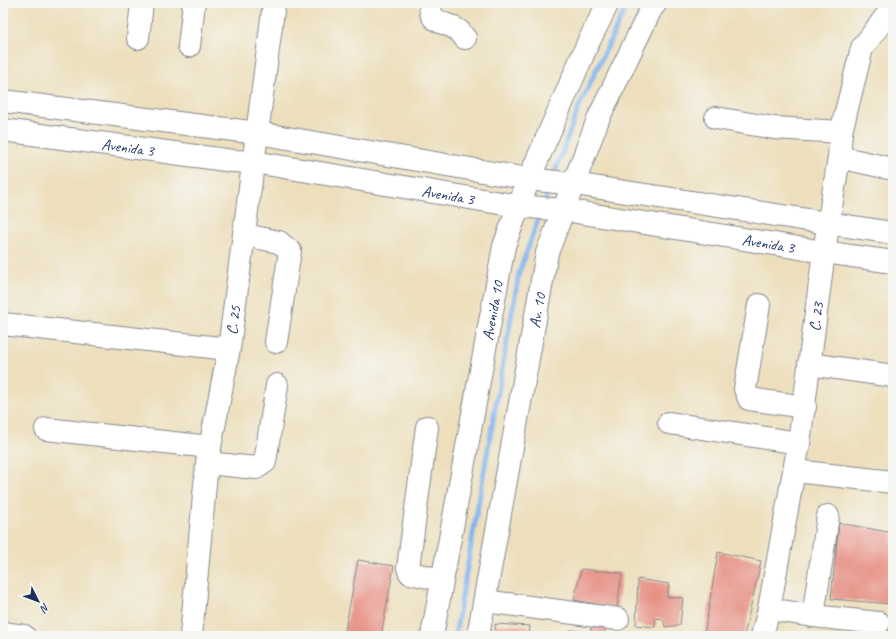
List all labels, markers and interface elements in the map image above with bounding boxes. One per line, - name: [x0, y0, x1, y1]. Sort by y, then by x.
- street label: Avenida 3: [100, 134, 157, 161]
- street label: Avenida 3: [420, 181, 477, 210]
- street label: Avenida 3: [741, 230, 798, 258]
- street label: Avenida 10: [478, 278, 509, 342]
- street label: Av. 10: [525, 290, 551, 329]
- street label: C. 23: [805, 299, 829, 332]
- street label: C. 25: [222, 304, 246, 336]
- north arrow: [18, 581, 58, 621]
- text: N: [36, 600, 53, 617]

